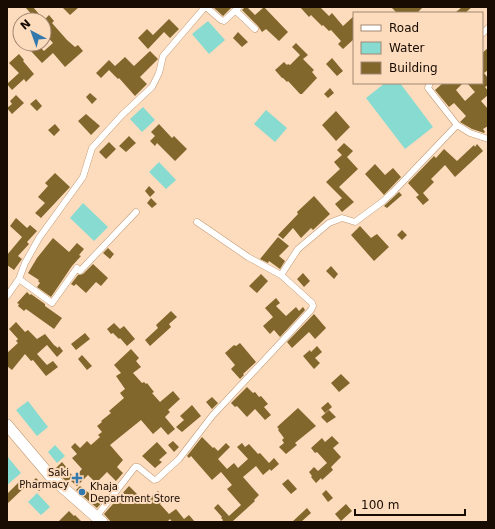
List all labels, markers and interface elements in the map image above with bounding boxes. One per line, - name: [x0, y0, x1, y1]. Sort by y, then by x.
- north arrow: [12, 12, 52, 52]
- legend: [353, 12, 483, 84]
- text: N: [18, 17, 34, 33]
- text: Road: [389, 21, 419, 35]
- text: Water: [389, 41, 425, 55]
- text: Building: [389, 61, 438, 75]
- place label: Saki Pharmacy: [19, 467, 69, 490]
- marker: Saki Pharmacy: [72, 473, 82, 483]
- place label: Khaja Department Store: [90, 481, 180, 504]
- marker: Khaja Department Store: [77, 487, 87, 497]
- scale bar: [355, 491, 465, 517]
- text: 100 m: [361, 498, 399, 512]

